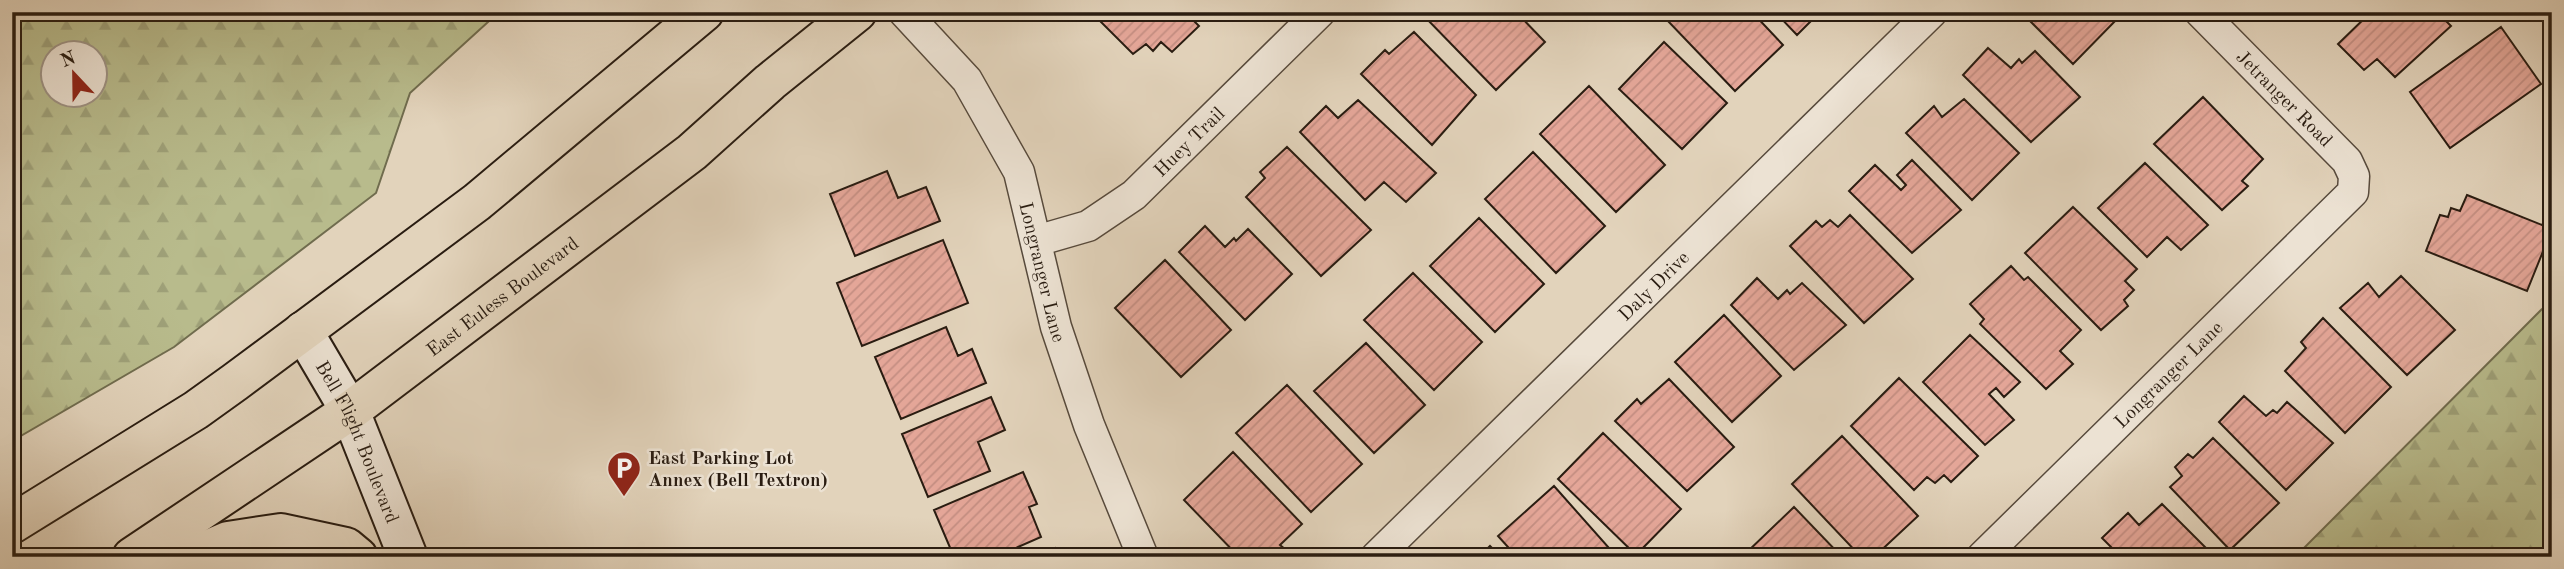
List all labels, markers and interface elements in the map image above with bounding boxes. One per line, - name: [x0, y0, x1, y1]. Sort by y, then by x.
- north arrow: [38, 38, 108, 108]
- street label: Jetranger Road: [2231, 48, 2335, 152]
- text: N: [58, 49, 79, 72]
- street label: Huey Trail: [1151, 105, 1229, 182]
- street label: Longranger Lane: [1015, 200, 1067, 345]
- street label: East Euless Boulevard: [424, 234, 583, 361]
- street label: Daly Drive: [1616, 249, 1694, 326]
- street label: Longranger Lane: [2112, 319, 2228, 433]
- street label: Bell Flight Boulevard: [311, 358, 401, 526]
- parking icon: East Parking Lot Annex (Bell Textron): [605, 449, 643, 498]
- place label: East Parking Lot Annex (Bell Textron): [648, 450, 828, 491]

